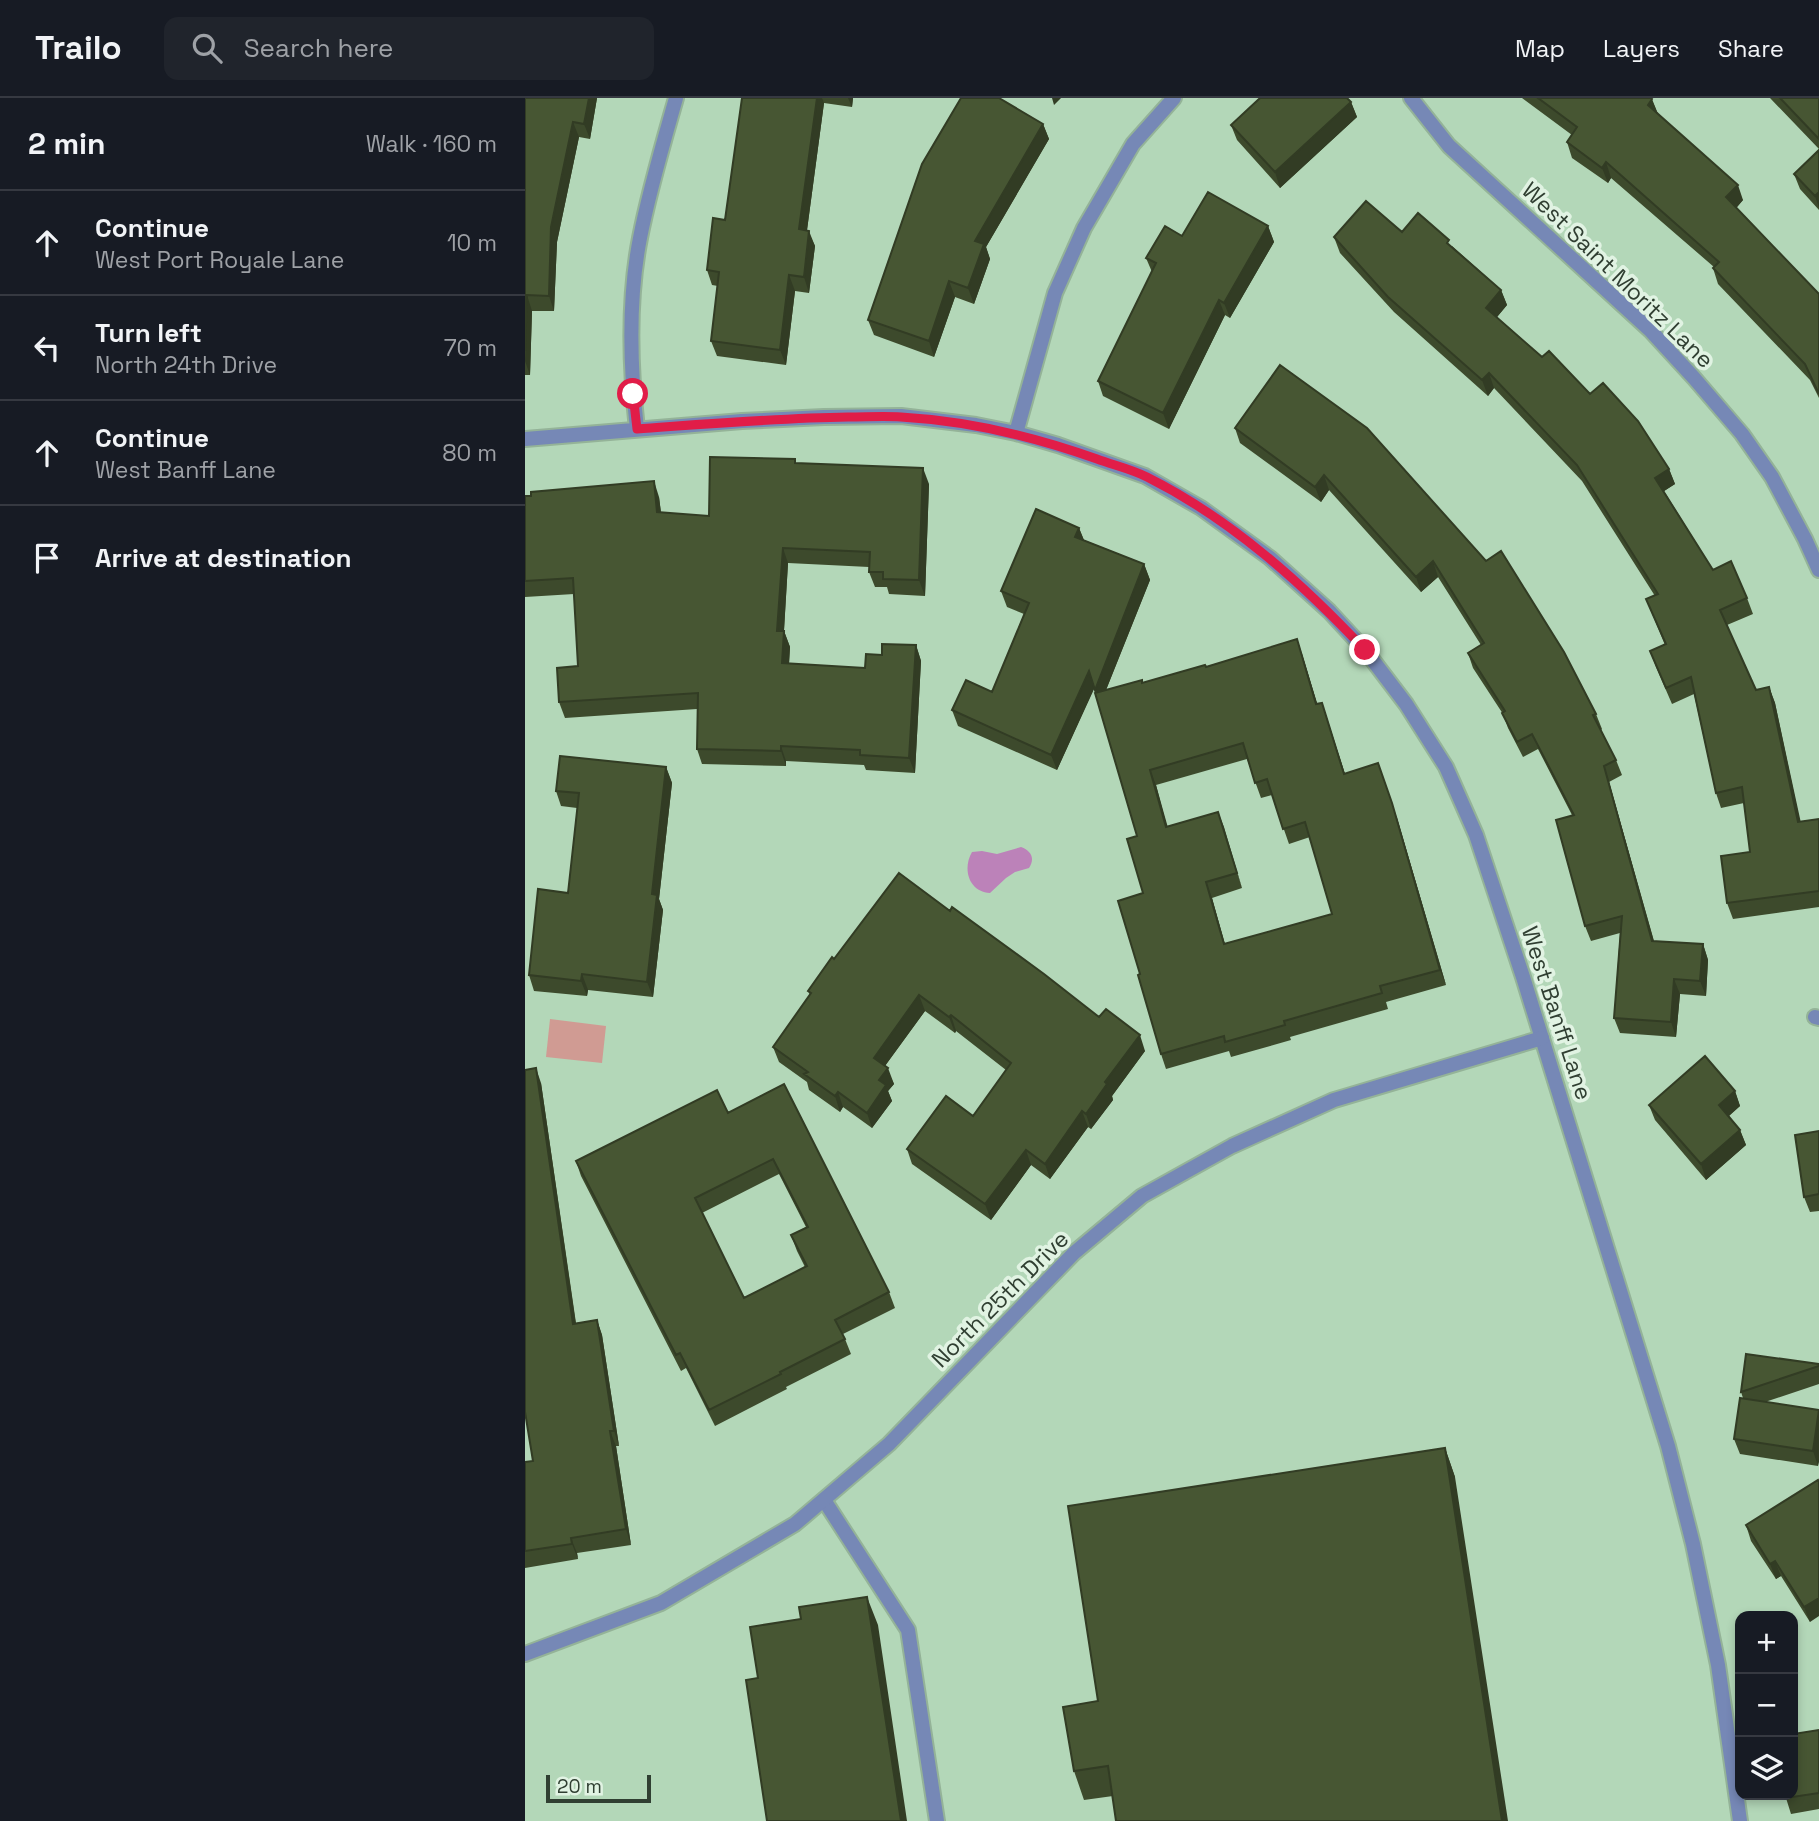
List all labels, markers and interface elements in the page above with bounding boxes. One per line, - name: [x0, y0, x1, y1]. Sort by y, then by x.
- search box: [164, 17, 654, 80]
- text: Trailo: [35, 27, 122, 69]
- icon: search: [188, 29, 226, 67]
- text: Search here: [244, 31, 394, 65]
- text: Map: [1515, 33, 1565, 64]
- text: Layers: [1603, 33, 1680, 64]
- text: Share: [1718, 33, 1784, 64]
- text: 2 min: [28, 124, 106, 163]
- text: Walk · 160 m: [366, 129, 497, 159]
- street label: West Saint Moritz Lane: [1516, 176, 1720, 374]
- text: Continue: [95, 211, 209, 245]
- icon: ahead: [28, 224, 66, 262]
- text: 10 m: [447, 228, 497, 258]
- text: West Port Royale Lane: [95, 245, 344, 275]
- text: Turn left: [95, 316, 202, 350]
- icon: left: [28, 329, 66, 367]
- text: 70 m: [444, 333, 497, 363]
- text: North 24th Drive: [95, 350, 277, 380]
- route start: [617, 378, 648, 409]
- text: Continue: [95, 421, 209, 455]
- icon: ahead: [28, 434, 66, 472]
- text: 80 m: [442, 438, 497, 468]
- text: West Banff Lane: [95, 455, 276, 485]
- icon: arrive: [28, 539, 66, 577]
- text: Arrive at destination: [95, 541, 352, 575]
- route end: [1349, 634, 1380, 665]
- street label: West Banff Lane: [1515, 922, 1599, 1104]
- street label: North 25th Drive: [925, 1224, 1075, 1374]
- map controls: [1735, 1611, 1798, 1800]
- button: +: [1735, 1611, 1798, 1674]
- button: −: [1735, 1674, 1798, 1737]
- button: layers: [1735, 1737, 1798, 1800]
- scale bar: [546, 1772, 651, 1804]
- text: 20 m: [557, 1774, 602, 1799]

